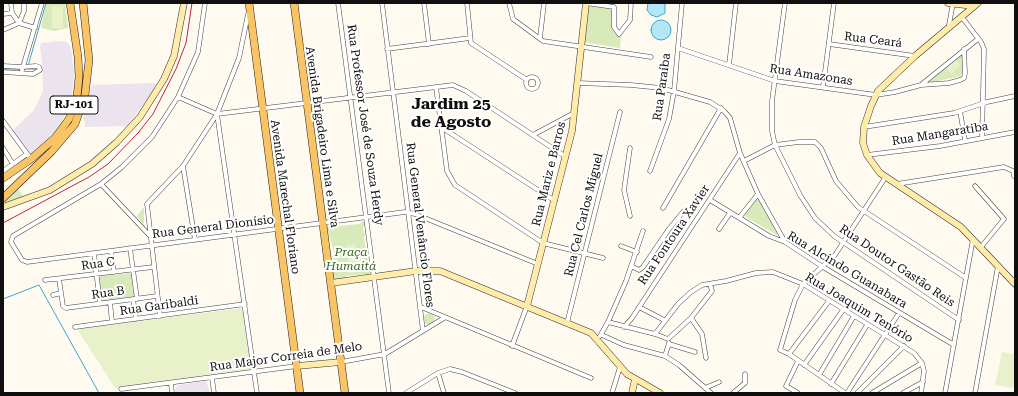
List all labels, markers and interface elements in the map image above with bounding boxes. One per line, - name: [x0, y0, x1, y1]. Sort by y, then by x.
- street label: Rua Professor José de Souza Herdy: [344, 23, 386, 227]
- street label: Rua Ceará: [843, 29, 903, 51]
- street label: Avenida Brigadeiro Lima e Silva: [302, 45, 342, 229]
- street label: Rua Paraíba: [650, 52, 674, 122]
- street label: Rua Amazonas: [768, 61, 854, 89]
- district label: Jardim 25 de Agosto: [411, 94, 491, 132]
- road number: RJ-101: [50, 96, 98, 114]
- street label: Avenida Marechal Floriano: [267, 119, 303, 275]
- street label: Rua Mangaratiba: [891, 119, 989, 149]
- street label: Rua Mariz e Barros: [529, 120, 569, 228]
- street label: Rua General Venâncio Flores: [403, 142, 437, 308]
- street label: Rua Cel Carlos Miguel: [562, 152, 606, 278]
- street label: Rua Fontoura Xavier: [635, 182, 713, 288]
- street label: Rua General Dionísio: [151, 212, 275, 242]
- street label: Rua Doutor Gastão Reis: [836, 222, 958, 310]
- street label: Rua Alcindo Guanabara: [785, 229, 909, 311]
- park label: Praça Humaitá: [326, 245, 376, 273]
- street label: Rua C: [80, 255, 116, 273]
- street label: Rua Joaquim Tenório: [802, 270, 916, 346]
- street label: Rua B: [91, 284, 125, 302]
- street label: Rua Garibaldi: [119, 293, 199, 319]
- street label: Rua Major Correia de Melo: [209, 339, 363, 375]

